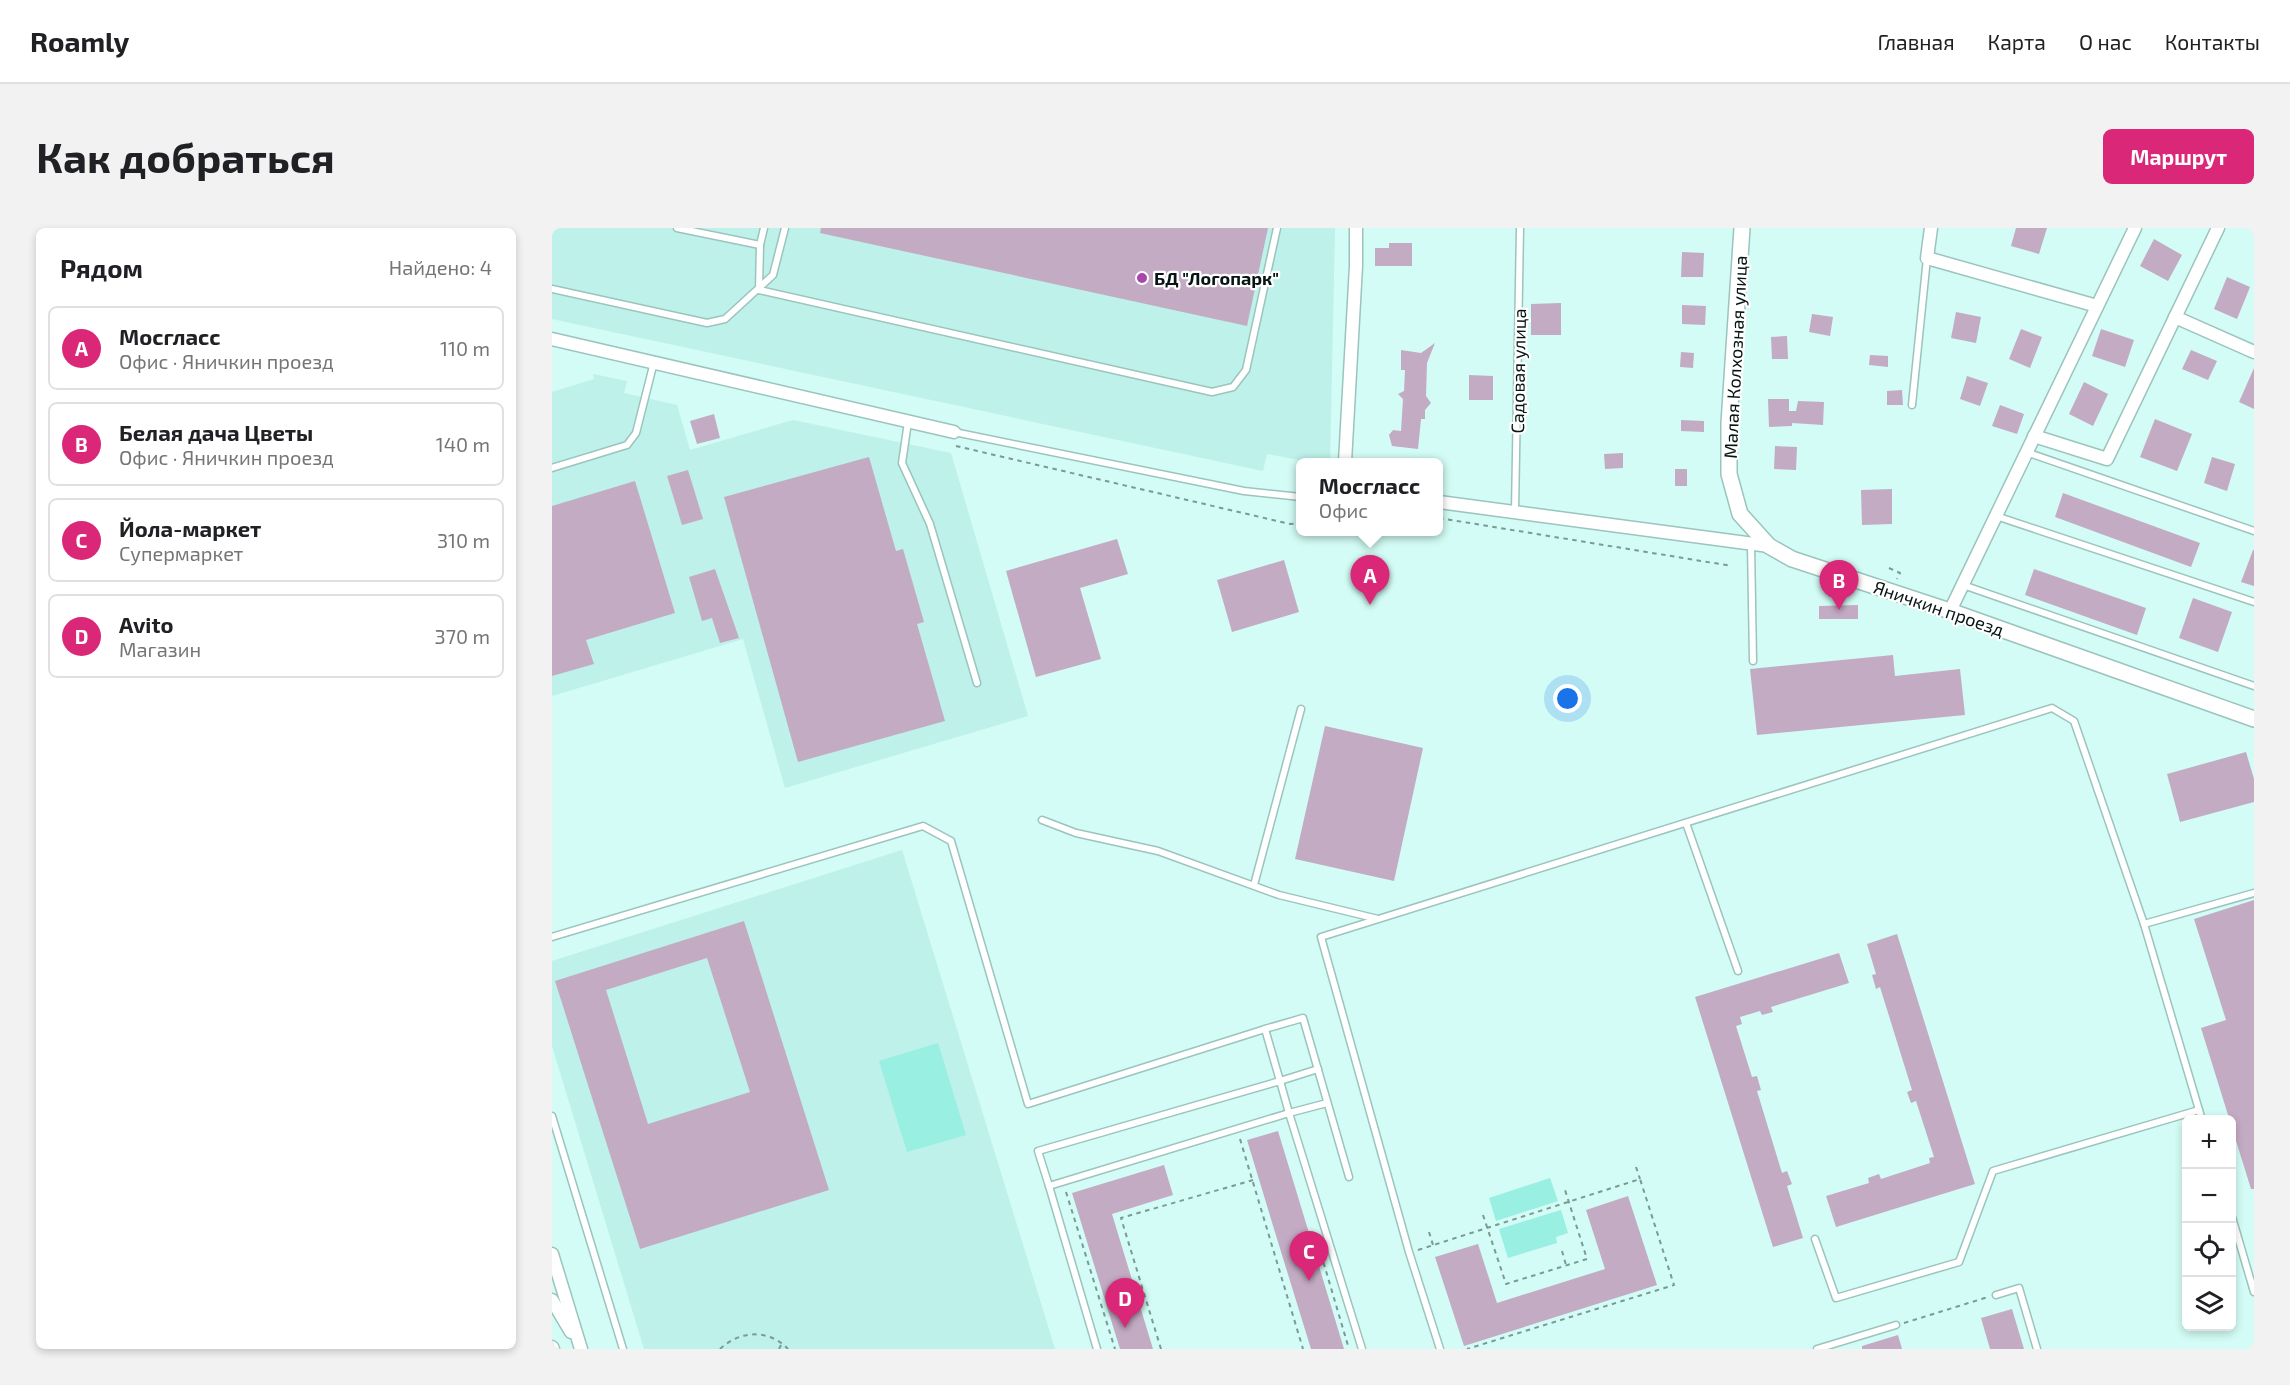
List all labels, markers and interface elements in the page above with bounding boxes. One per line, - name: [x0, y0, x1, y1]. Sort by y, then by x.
- text: Roamly: [30, 24, 129, 58]
- text: Главная: [1878, 29, 1955, 54]
- text: Карта: [1988, 29, 2046, 54]
- text: О нас: [2079, 29, 2132, 54]
- text: Контакты: [2165, 29, 2260, 54]
- button: Маршрут: [2103, 129, 2254, 184]
- text: Как добраться: [36, 131, 335, 181]
- text: Рядом: [60, 252, 143, 283]
- text: Найдено: 4: [389, 255, 492, 279]
- street label: Малая Колхозная улица: [1719, 255, 1751, 459]
- place label: БД "Логопарк": [1154, 267, 1279, 289]
- marker: БД "Логопарк": [1135, 271, 1149, 285]
- street label: Садовая улица: [1506, 308, 1530, 434]
- text: Мосгласс: [119, 323, 220, 349]
- text: A: [75, 336, 88, 360]
- text: 110 m: [440, 336, 490, 360]
- text: Офис · Яничкин проезд: [119, 349, 334, 373]
- text: Белая дача Цветы: [119, 419, 313, 445]
- text: B: [75, 432, 88, 456]
- text: 140 m: [436, 432, 490, 456]
- text: Офис · Яничкин проезд: [119, 445, 334, 469]
- popup: [1296, 458, 1443, 536]
- text: Мосгласс: [1319, 472, 1420, 498]
- text: Офис: [1319, 498, 1368, 522]
- text: Йола-маркет: [119, 515, 261, 541]
- text: C: [76, 528, 87, 552]
- text: 310 m: [437, 528, 490, 552]
- text: Супермаркет: [119, 541, 243, 565]
- pin: A: [1350, 556, 1390, 605]
- pin: B: [1820, 560, 1858, 610]
- street label: Яничкин проезд: [1871, 575, 2007, 641]
- text: Avito: [119, 611, 173, 637]
- text: D: [75, 624, 88, 648]
- text: 370 m: [435, 624, 490, 648]
- text: Магазин: [119, 637, 201, 661]
- your location: [1553, 684, 1582, 713]
- map controls: [2182, 1115, 2236, 1331]
- button: +: [2182, 1115, 2236, 1169]
- button: −: [2182, 1169, 2236, 1223]
- button: locate: [2182, 1223, 2236, 1277]
- pin: C: [1290, 1232, 1329, 1281]
- button: layers: [2182, 1277, 2236, 1331]
- pin: D: [1106, 1278, 1144, 1328]

